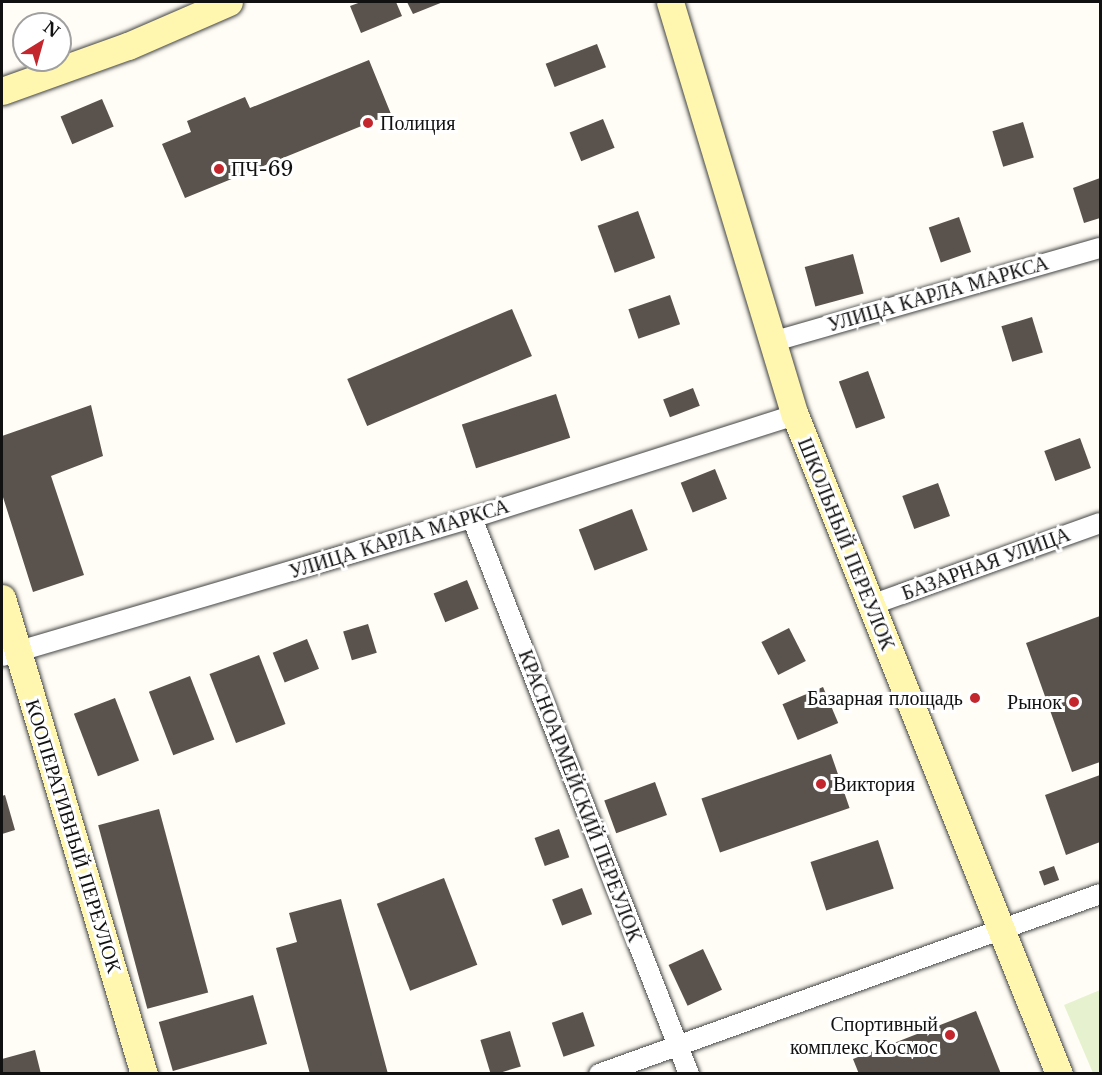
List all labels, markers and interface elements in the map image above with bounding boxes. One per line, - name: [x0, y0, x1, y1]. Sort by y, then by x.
- north arrow: [12, 12, 72, 72]
- text: N: [40, 17, 64, 42]
- place label: Полиция: [380, 111, 455, 135]
- marker: Полиция: [361, 116, 375, 130]
- place label: ПЧ-69: [231, 157, 293, 181]
- marker: ПЧ-69: [212, 162, 226, 176]
- street label: УЛИЦА КАРЛА МАРКСА: [825, 251, 1051, 337]
- street label: ШКОЛЬНЫЙ ПЕРЕУЛОК: [792, 434, 900, 654]
- street label: УЛИЦА КАРЛА МАРКСА: [286, 494, 512, 584]
- street label: БАЗАРНАЯ УЛИЦА: [898, 522, 1074, 606]
- street label: КРАСНОАРМЕЙСКИЙ ПЕРЕУЛОК: [513, 646, 647, 946]
- place label: Базарная площадь: [807, 686, 963, 710]
- place label: Рынок: [1007, 690, 1062, 714]
- marker: Базарная площадь: [968, 691, 982, 705]
- marker: Рынок: [1067, 695, 1081, 709]
- street label: КООПЕРАТИВНЫЙ ПЕРЕУЛОК: [20, 696, 126, 976]
- place label: Виктория: [833, 772, 915, 796]
- marker: Виктория: [814, 777, 828, 791]
- place label: Спортивный комплекс Космос: [790, 1012, 938, 1059]
- marker: Спортивный комплекс Космос: [943, 1028, 957, 1042]

